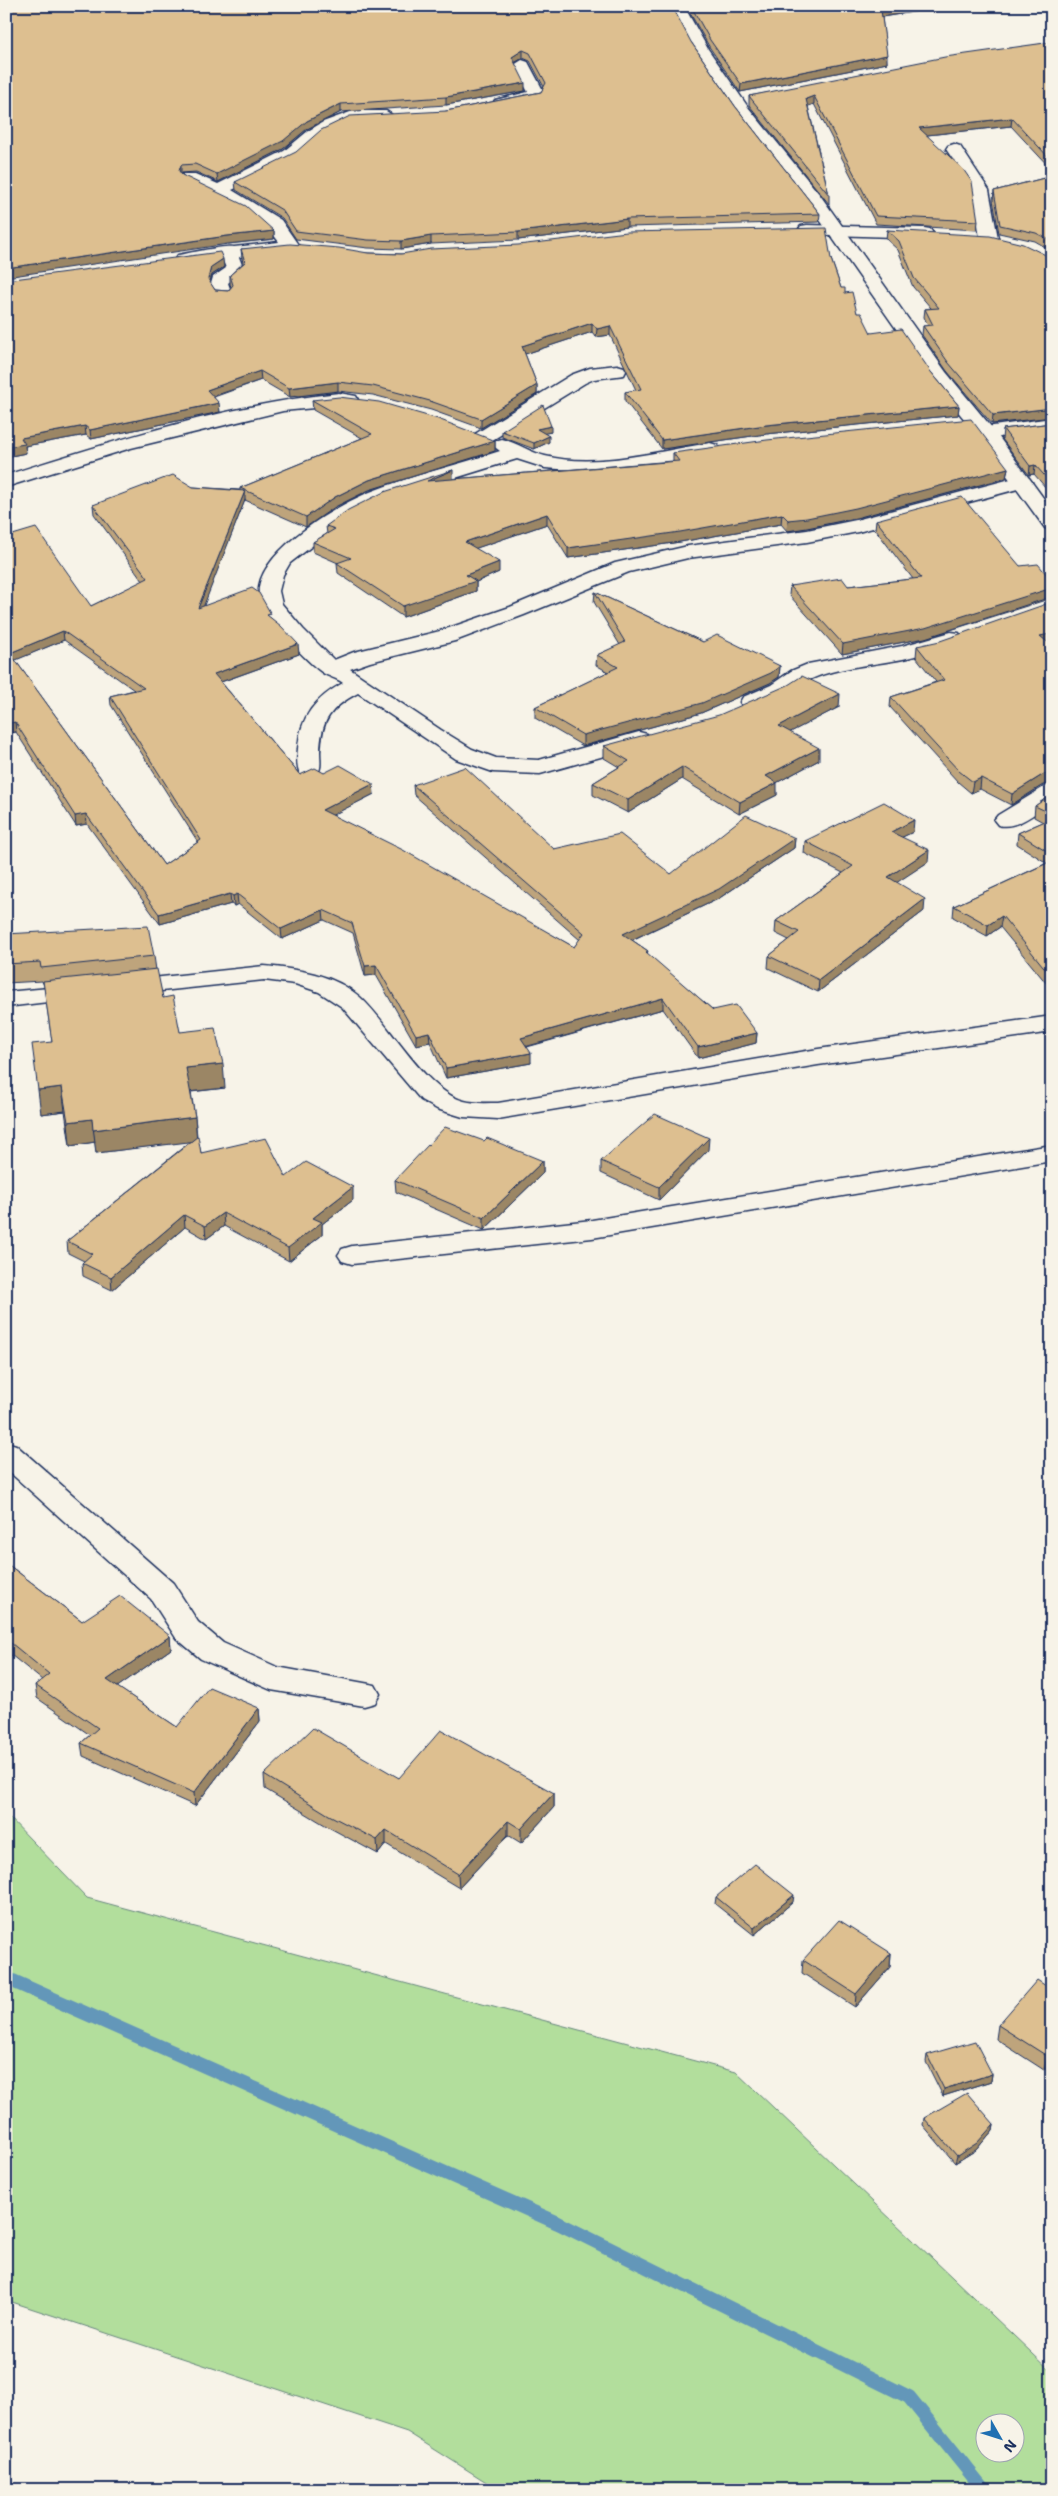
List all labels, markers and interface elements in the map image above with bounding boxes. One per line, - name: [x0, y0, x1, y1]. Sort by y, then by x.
- north arrow: [976, 2414, 1026, 2464]
- text: N: [1000, 2436, 1021, 2456]

